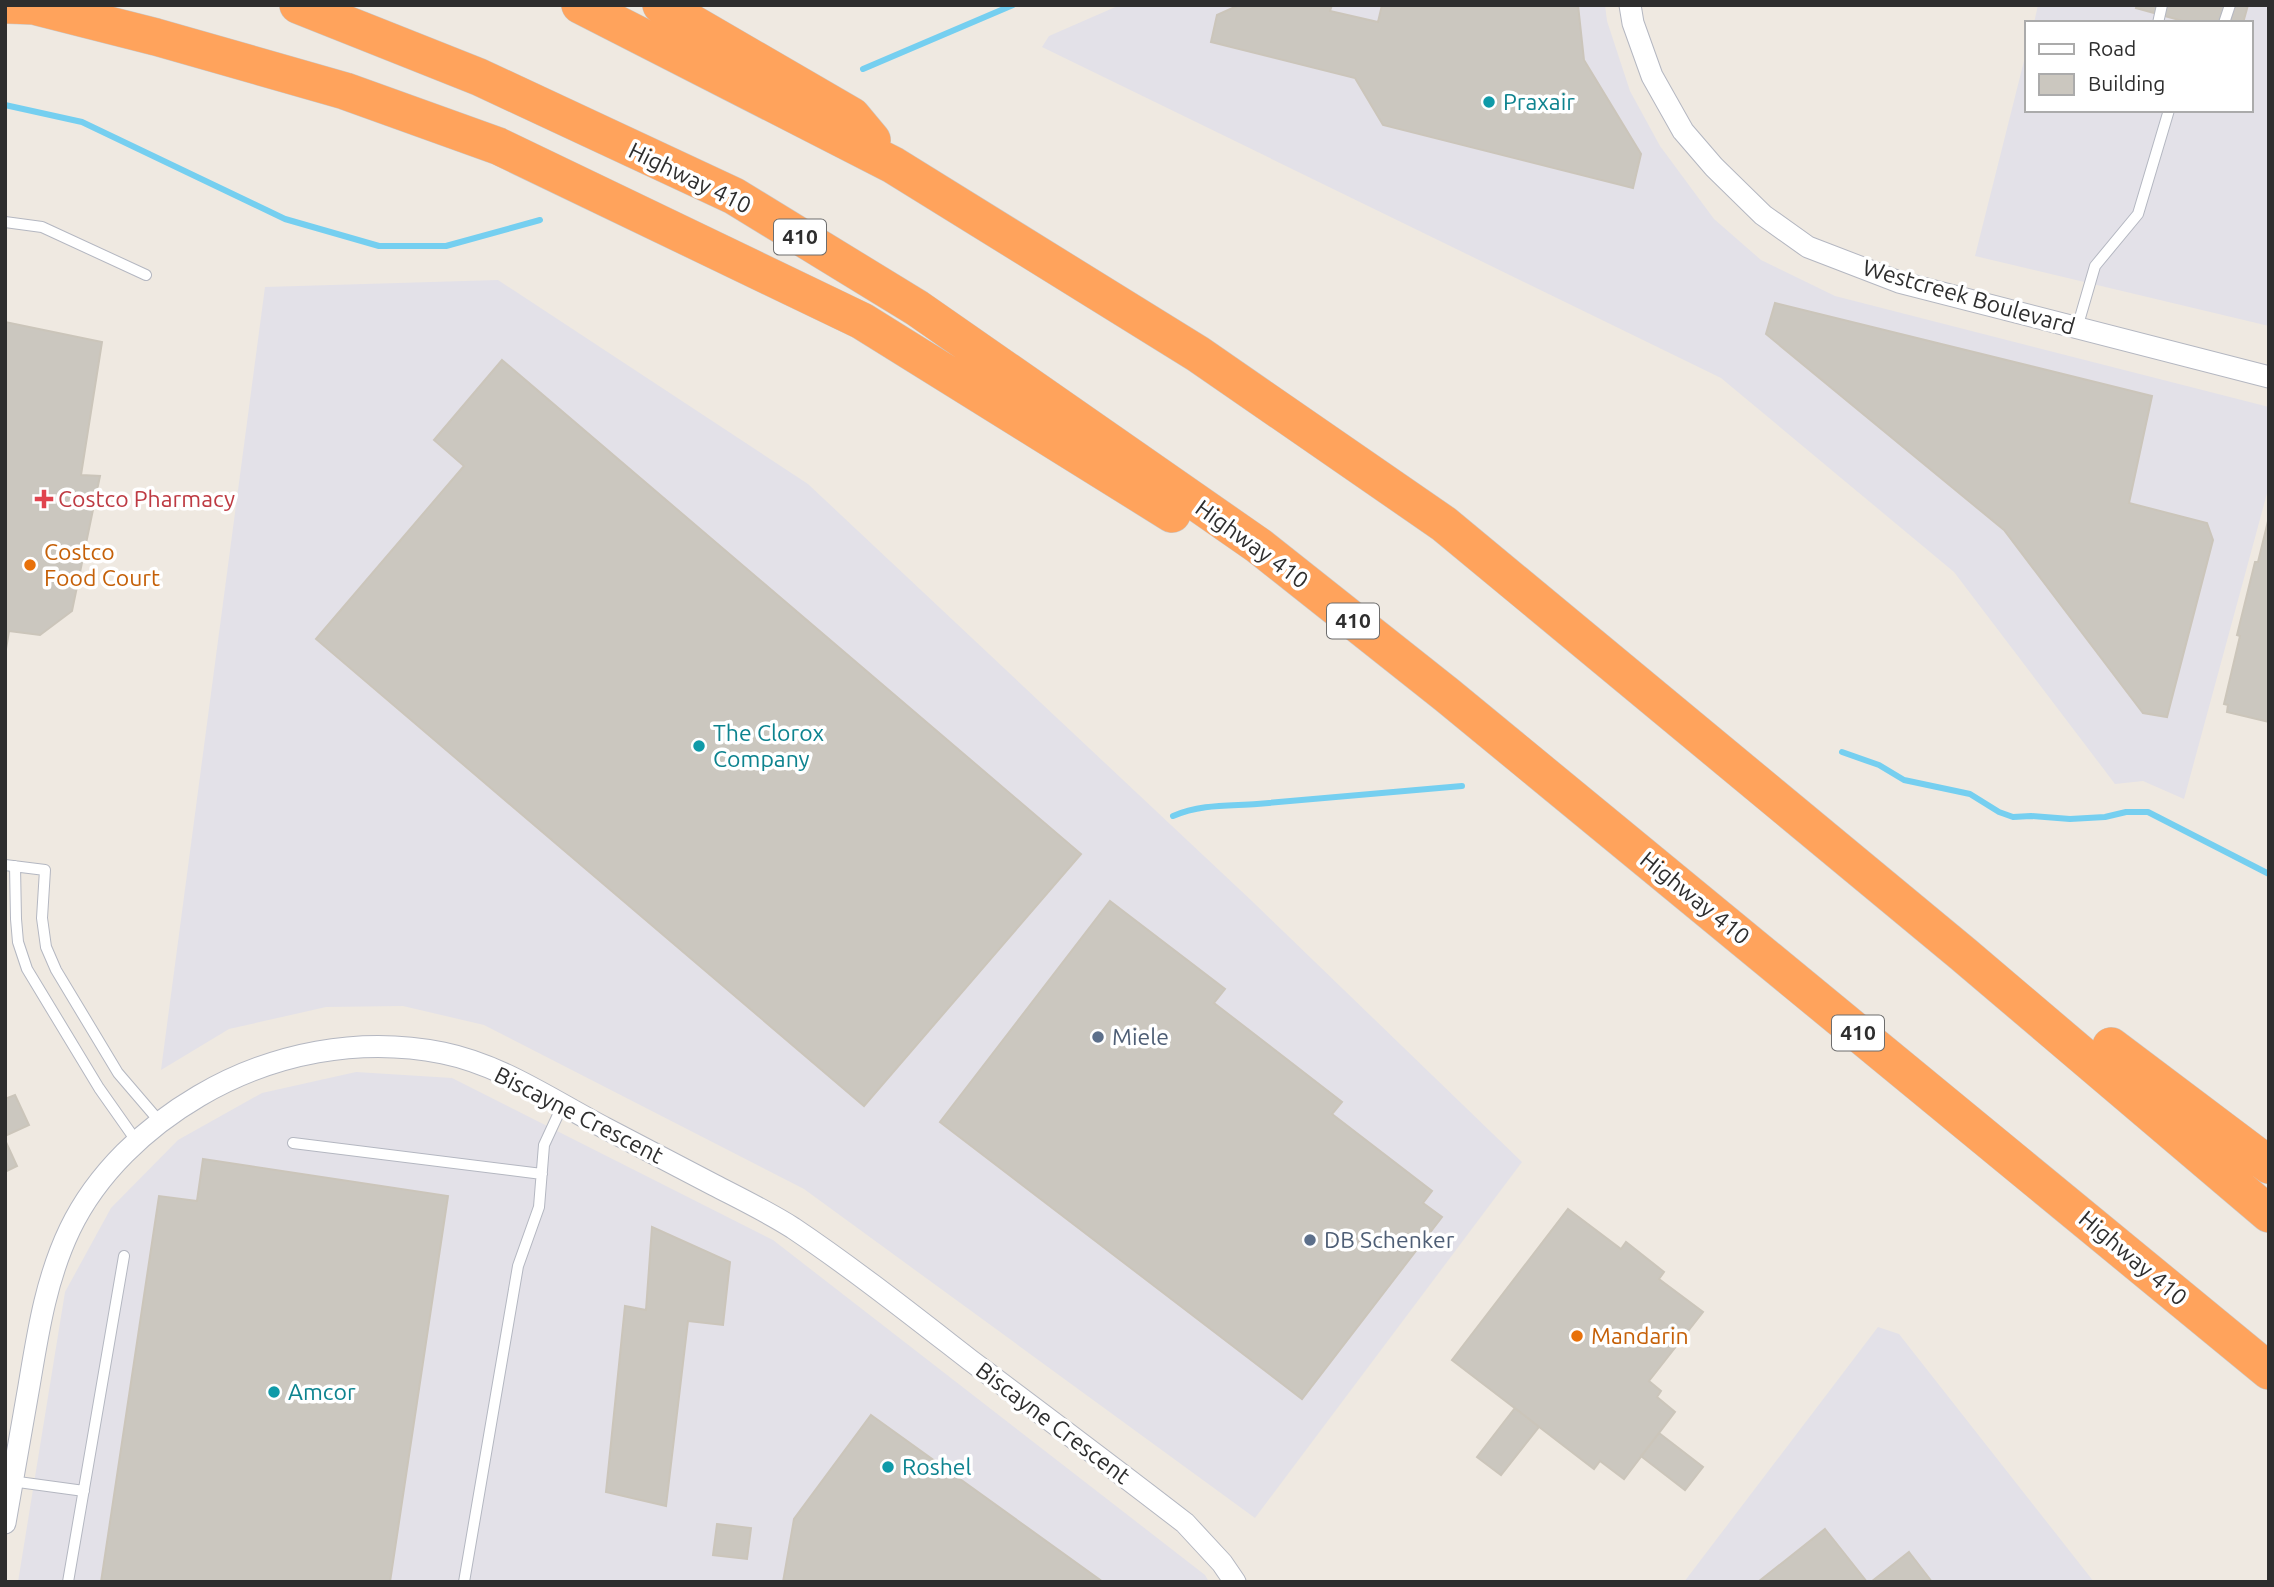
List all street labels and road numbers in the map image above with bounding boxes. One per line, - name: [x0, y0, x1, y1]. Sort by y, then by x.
- street label: Highway 410: [625, 137, 755, 218]
- road number: 410: [774, 219, 826, 254]
- street label: Westcreek Boulevard: [1860, 254, 2078, 339]
- street label: Highway 410: [1191, 494, 1313, 593]
- road number: 410: [1327, 604, 1379, 638]
- street label: Highway 410: [1636, 846, 1755, 949]
- road number: 410: [1832, 1016, 1884, 1050]
- street label: Biscayne Crescent: [491, 1061, 668, 1168]
- street label: Highway 410: [2074, 1205, 2192, 1310]
- street label: Biscayne Crescent: [972, 1357, 1135, 1488]

